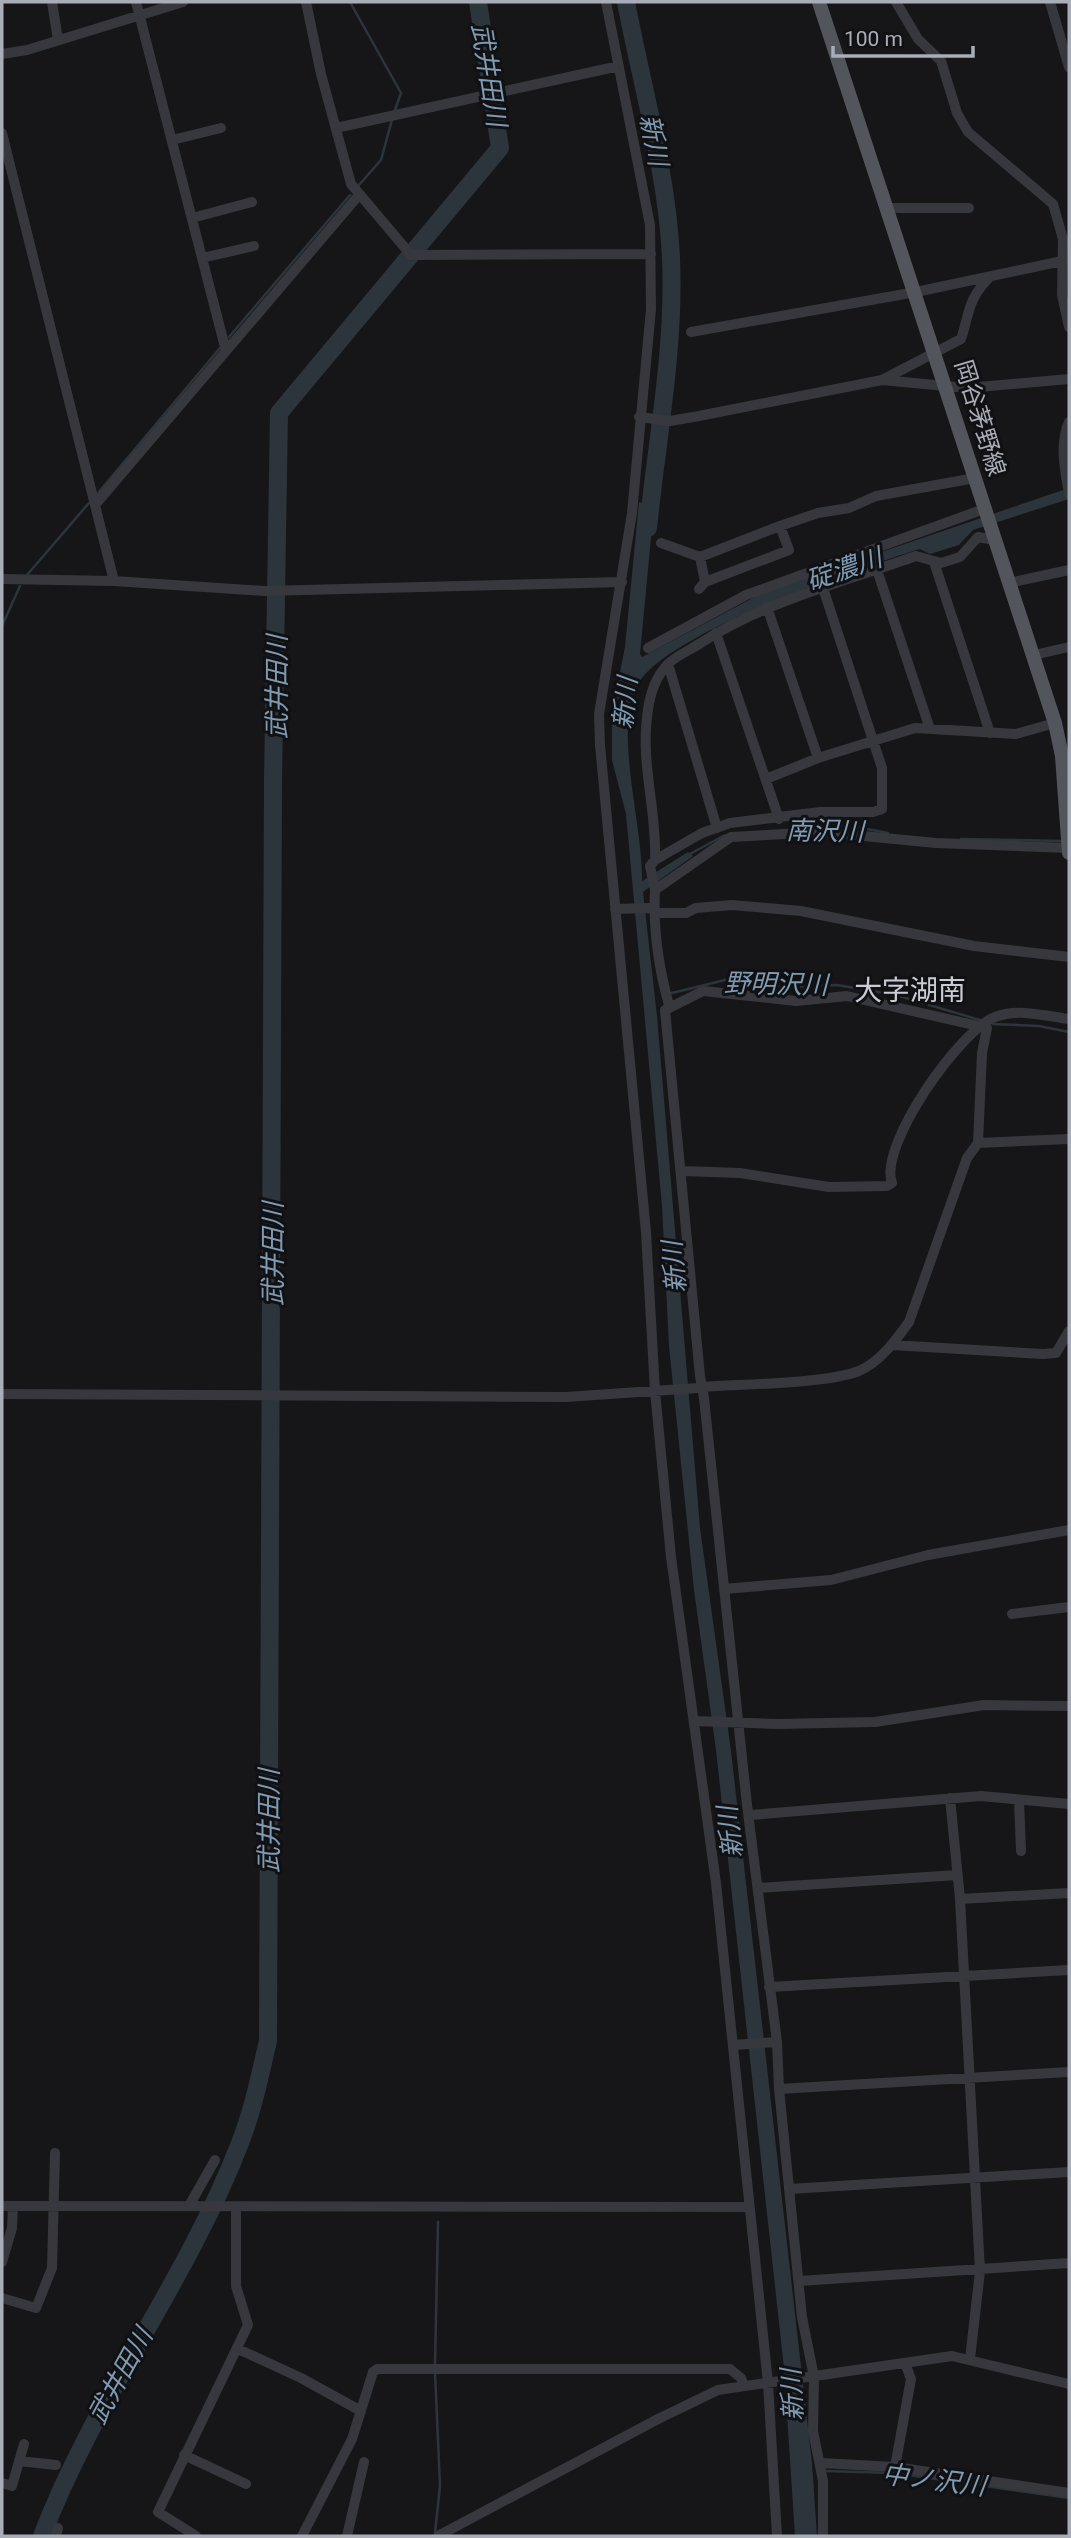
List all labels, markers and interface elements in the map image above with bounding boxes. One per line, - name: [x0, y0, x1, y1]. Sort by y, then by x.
- scale bar: [833, 14, 973, 58]
- water label: 武井田川: [466, 21, 512, 132]
- text: 100 m: [844, 27, 903, 51]
- water label: 新川: [634, 112, 674, 171]
- street label: 岡谷茅野線: [949, 357, 1011, 479]
- water label: 碇濃川: [802, 541, 889, 596]
- water label: 武井田川: [262, 632, 292, 739]
- water label: 新川: [607, 673, 643, 730]
- water label: 南沢川: [786, 815, 867, 847]
- water label: 野明沢川: [724, 968, 831, 1000]
- district label: 大字湖南: [854, 974, 966, 1007]
- water label: 武井田川: [258, 1199, 288, 1306]
- water label: 新川: [657, 1237, 691, 1294]
- water label: 武井田川: [254, 1766, 284, 1873]
- water label: 新川: [712, 1801, 748, 1860]
- water label: 武井田川: [82, 2321, 160, 2429]
- water label: 新川: [776, 2365, 808, 2422]
- water label: 中ノ沢川: [881, 2459, 990, 2502]

